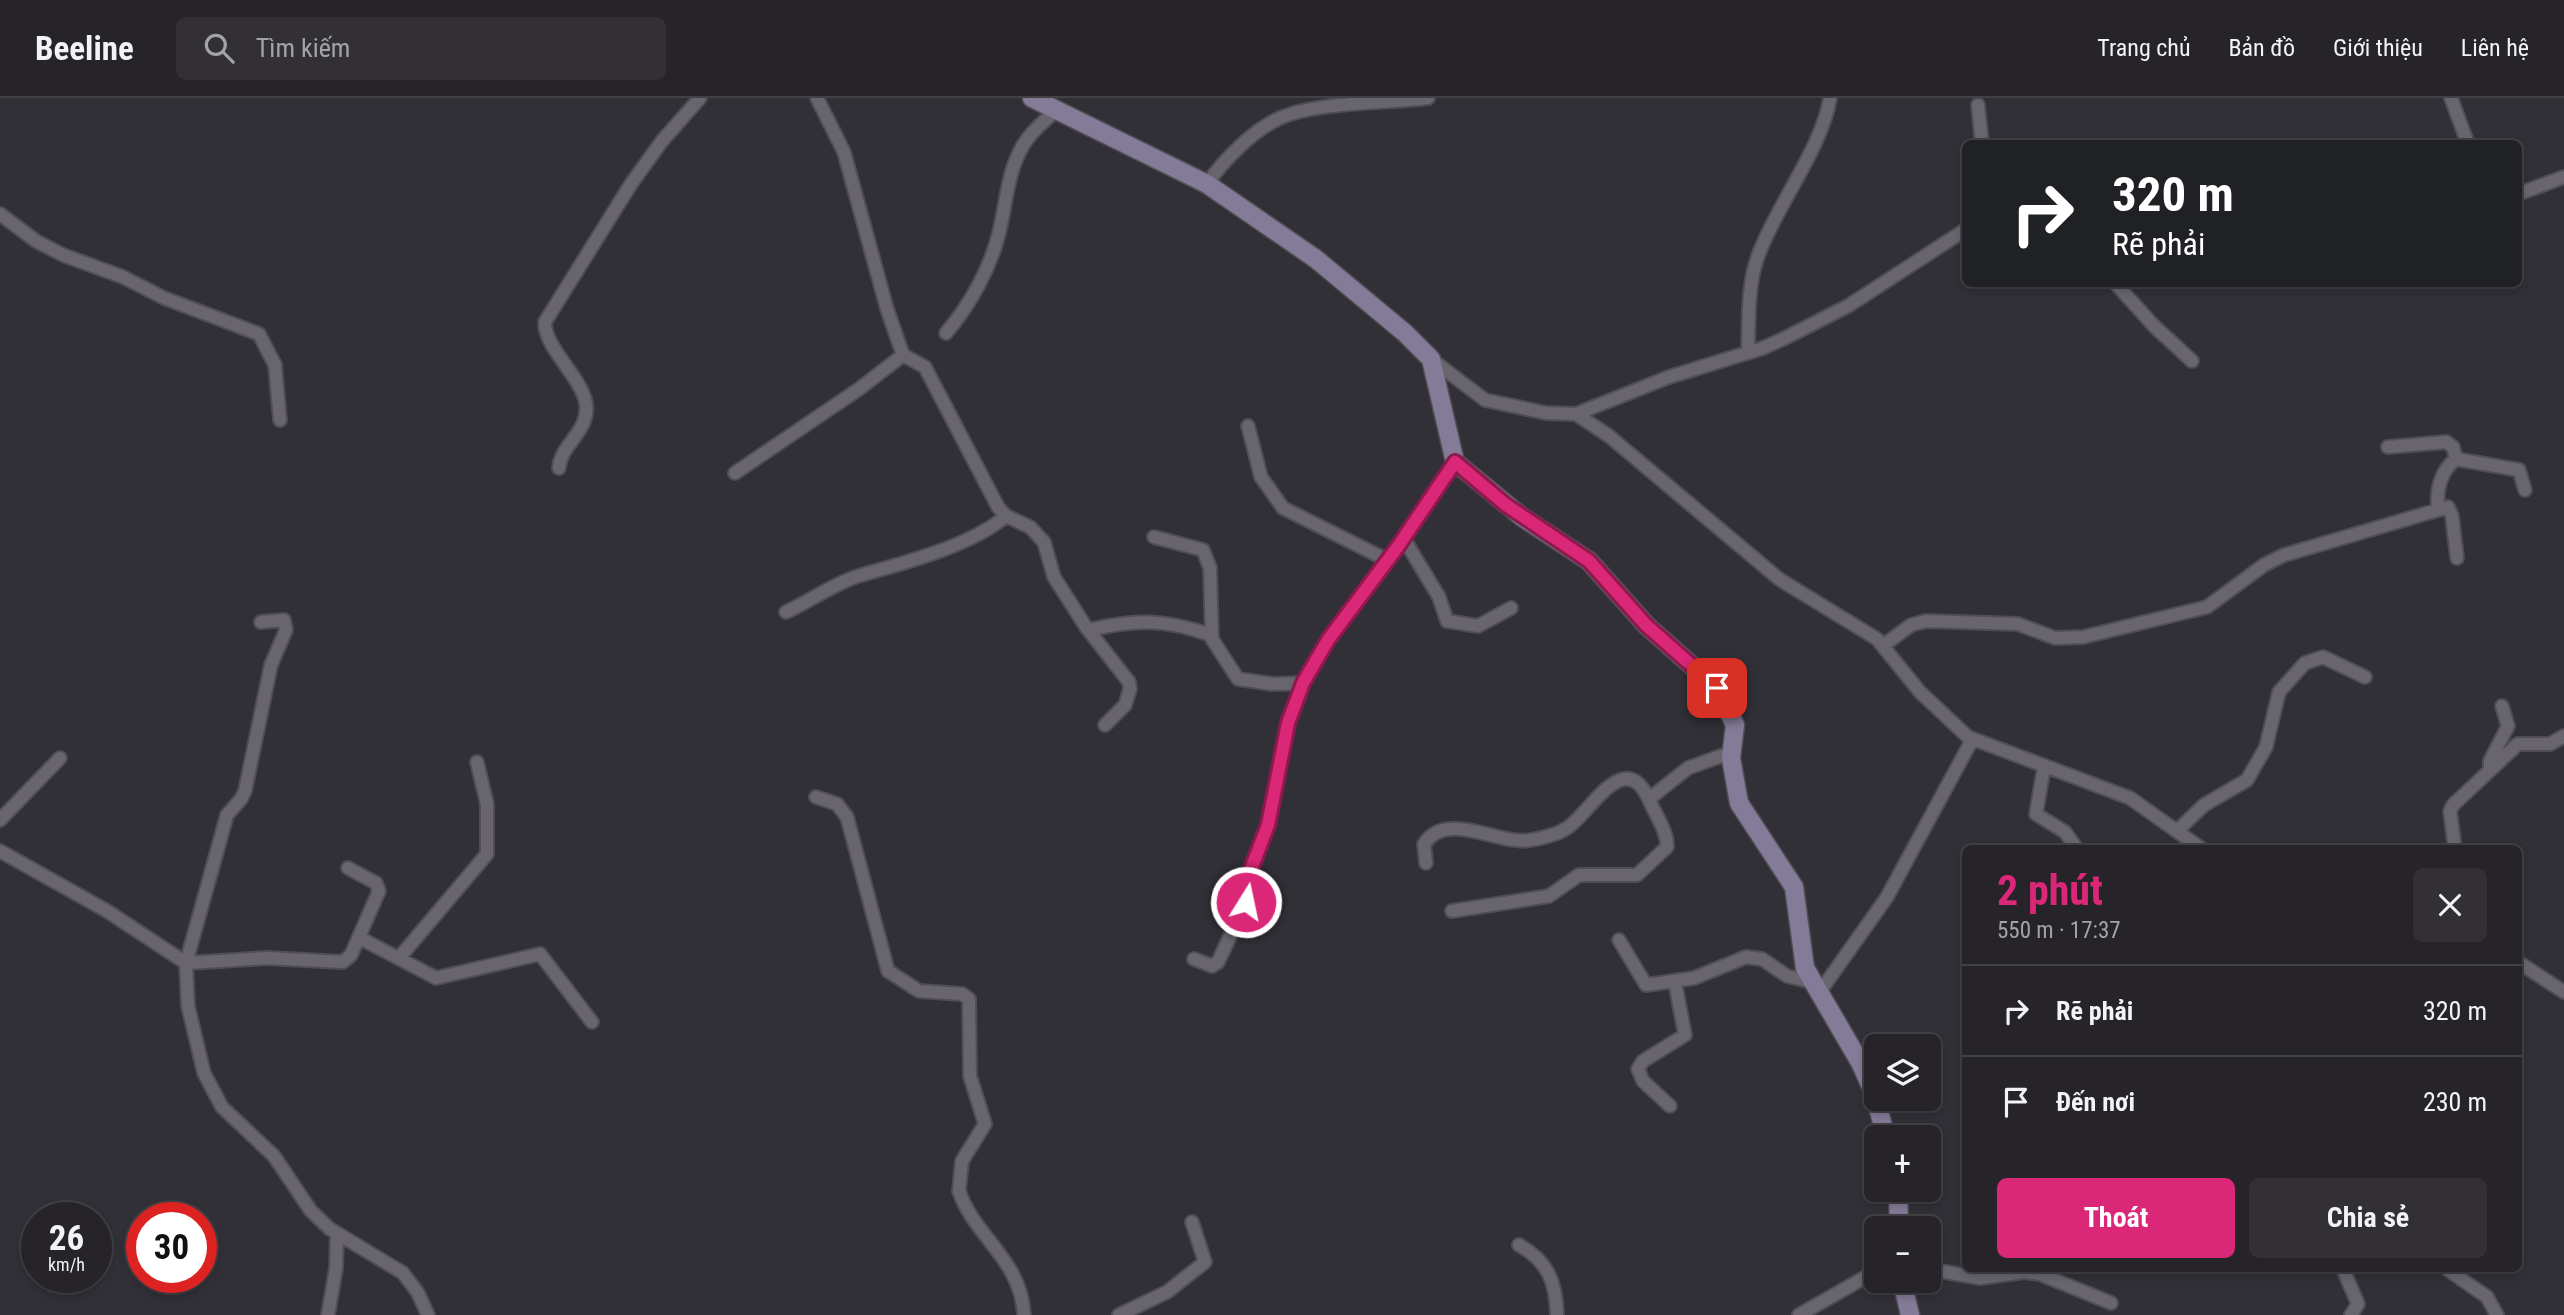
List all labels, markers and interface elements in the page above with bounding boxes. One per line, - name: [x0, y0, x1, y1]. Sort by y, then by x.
- search box: [176, 17, 666, 80]
- text: Beeline: [35, 29, 134, 68]
- icon: search: [200, 29, 238, 67]
- text: Tìm kiếm: [256, 33, 350, 63]
- text: Trang chủ: [2097, 34, 2191, 62]
- text: Bản đồ: [2229, 34, 2295, 62]
- text: Giới thiệu: [2333, 34, 2423, 62]
- text: Liên hệ: [2461, 34, 2529, 62]
- text: 320 m: [2112, 166, 2234, 223]
- icon: right: [1997, 168, 2088, 259]
- text: Rẽ phải: [2112, 225, 2205, 263]
- pin: [1687, 658, 1747, 718]
- icon: arrive: [1698, 669, 1736, 707]
- position arrow: [1209, 865, 1283, 939]
- text: 2 phút: [1997, 866, 2103, 915]
- button: close: [2413, 868, 2487, 942]
- text: 550 m · 17:37: [1997, 917, 2121, 944]
- icon: right: [1997, 992, 2035, 1030]
- text: Rẽ phải: [2056, 996, 2133, 1026]
- text: 320 m: [2423, 996, 2487, 1026]
- map controls: [1864, 1034, 1941, 1293]
- button: layers: [1864, 1034, 1941, 1111]
- icon: arrive: [1997, 1083, 2035, 1121]
- text: Đến nơi: [2056, 1087, 2135, 1117]
- text: 230 m: [2423, 1087, 2487, 1117]
- button: +: [1864, 1125, 1941, 1202]
- button: Thoát: [1997, 1178, 2235, 1258]
- button: Chia sẻ: [2249, 1178, 2487, 1258]
- speed limit sign: 30: [126, 1202, 217, 1293]
- button: −: [1864, 1216, 1941, 1293]
- text: 26: [49, 1218, 84, 1259]
- text: km/h: [48, 1254, 85, 1275]

